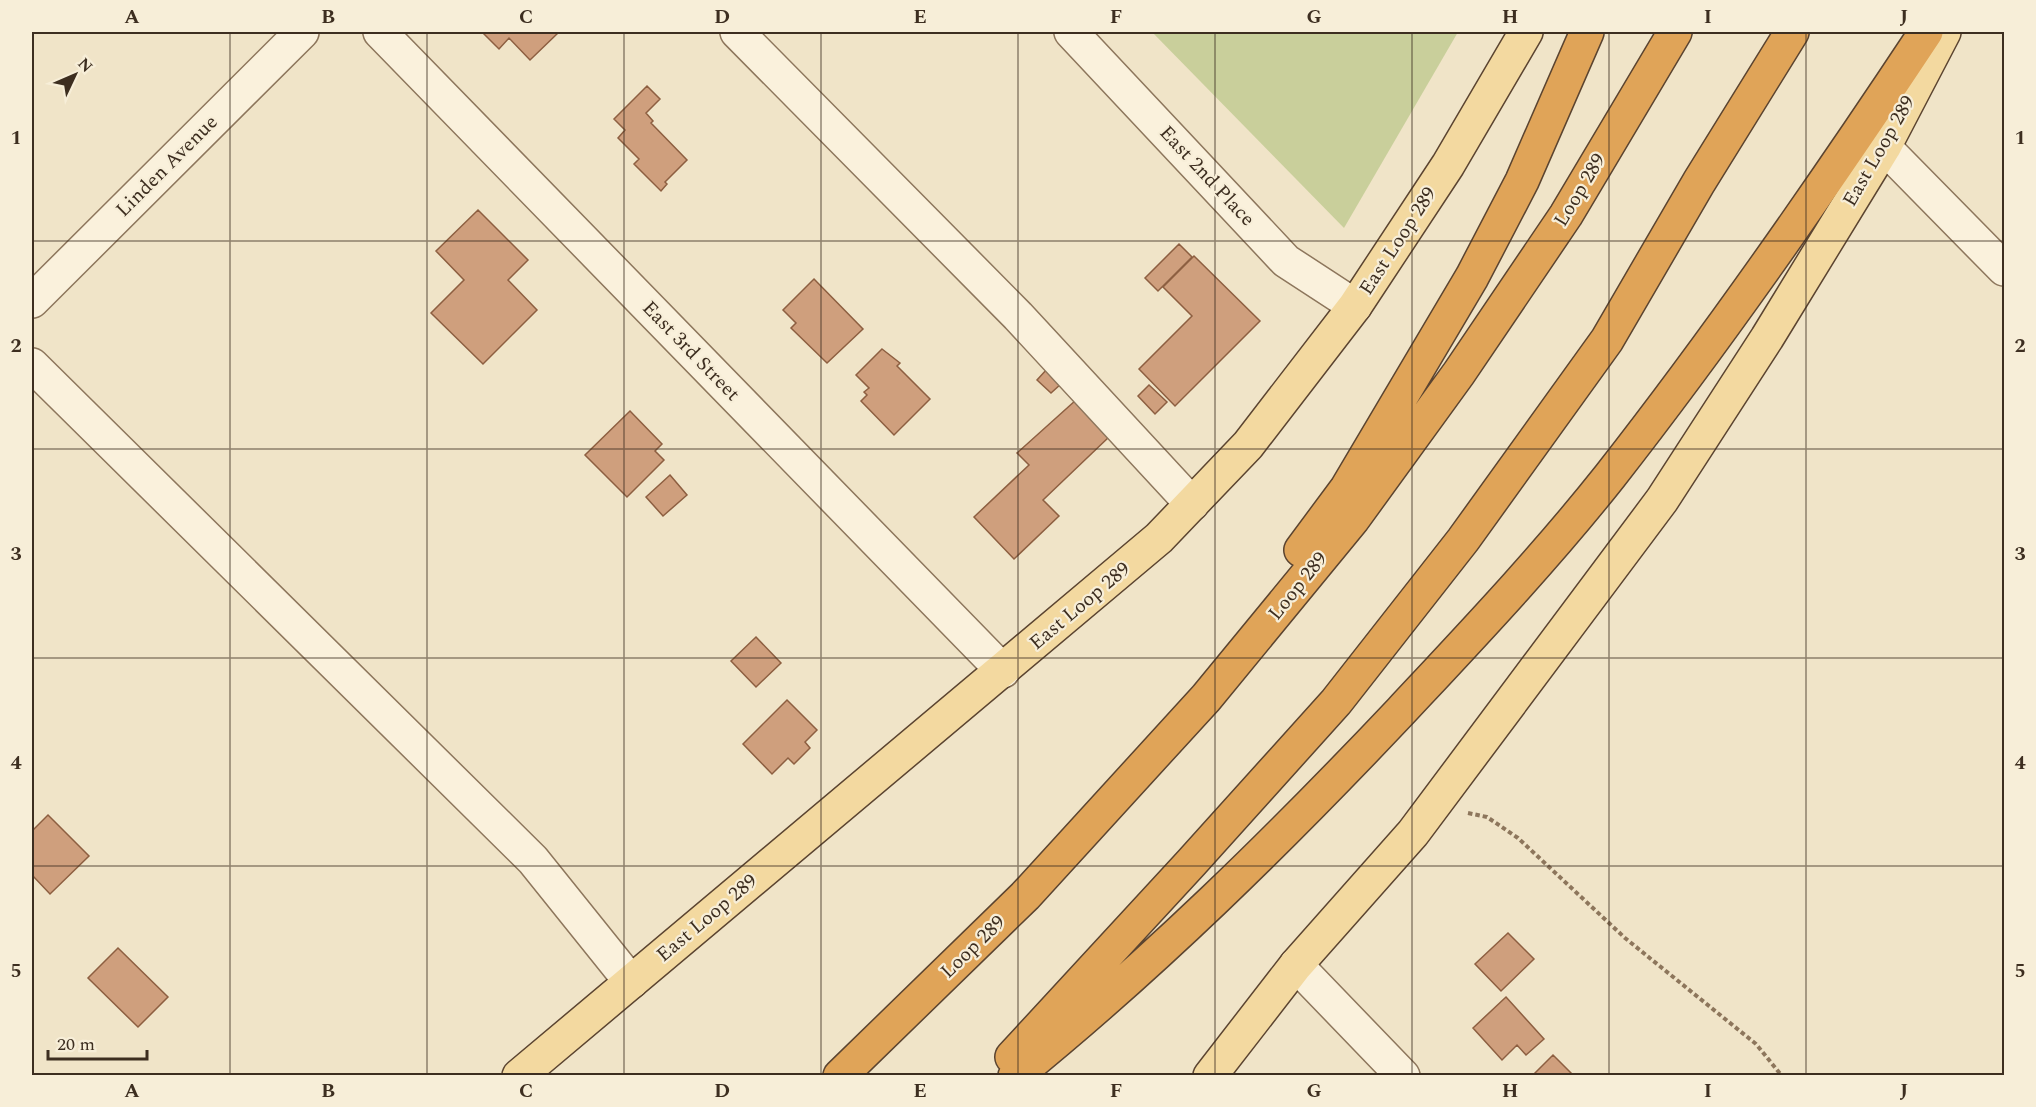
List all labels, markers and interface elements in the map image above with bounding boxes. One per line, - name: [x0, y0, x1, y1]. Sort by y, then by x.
- text: A: [124, 2, 140, 32]
- text: B: [321, 2, 335, 32]
- text: C: [519, 2, 533, 32]
- text: D: [714, 2, 730, 32]
- text: E: [913, 2, 927, 32]
- text: F: [1110, 2, 1122, 32]
- text: G: [1306, 2, 1322, 32]
- text: H: [1502, 2, 1518, 32]
- text: I: [1704, 2, 1712, 32]
- text: J: [1900, 2, 1908, 32]
- north arrow: [45, 45, 105, 105]
- text: N: [72, 52, 98, 78]
- street label: East Loop 289: [1835, 90, 1923, 212]
- street label: Linden Avenue: [109, 108, 225, 224]
- street label: East 2nd Place: [1152, 119, 1262, 233]
- text: 1: [10, 123, 22, 153]
- text: 1: [2014, 123, 2026, 153]
- street label: Loop 289: [1546, 148, 1614, 232]
- street label: East Loop 289: [1352, 181, 1444, 301]
- street label: East 3rd Street: [635, 294, 747, 408]
- text: 2: [10, 331, 22, 361]
- text: 2: [2014, 331, 2026, 361]
- text: 3: [10, 539, 22, 569]
- text: 3: [2014, 539, 2026, 569]
- street label: Loop 289: [1261, 545, 1335, 627]
- street label: East Loop 289: [1023, 555, 1137, 657]
- text: 4: [10, 748, 22, 778]
- text: 4: [2014, 748, 2026, 778]
- street label: East Loop 289: [650, 867, 764, 969]
- street label: Loop 289: [934, 908, 1012, 986]
- text: 5: [10, 956, 22, 986]
- text: 5: [2014, 956, 2026, 986]
- scale bar: [48, 1023, 147, 1061]
- text: 20 m: [57, 1031, 95, 1058]
- text: A: [124, 1076, 140, 1106]
- text: B: [321, 1076, 335, 1106]
- text: C: [519, 1076, 533, 1106]
- text: D: [714, 1076, 730, 1106]
- text: E: [913, 1076, 927, 1106]
- text: F: [1110, 1076, 1122, 1106]
- text: G: [1306, 1076, 1322, 1106]
- text: H: [1502, 1076, 1518, 1106]
- text: I: [1704, 1076, 1712, 1106]
- text: J: [1900, 1076, 1908, 1106]

